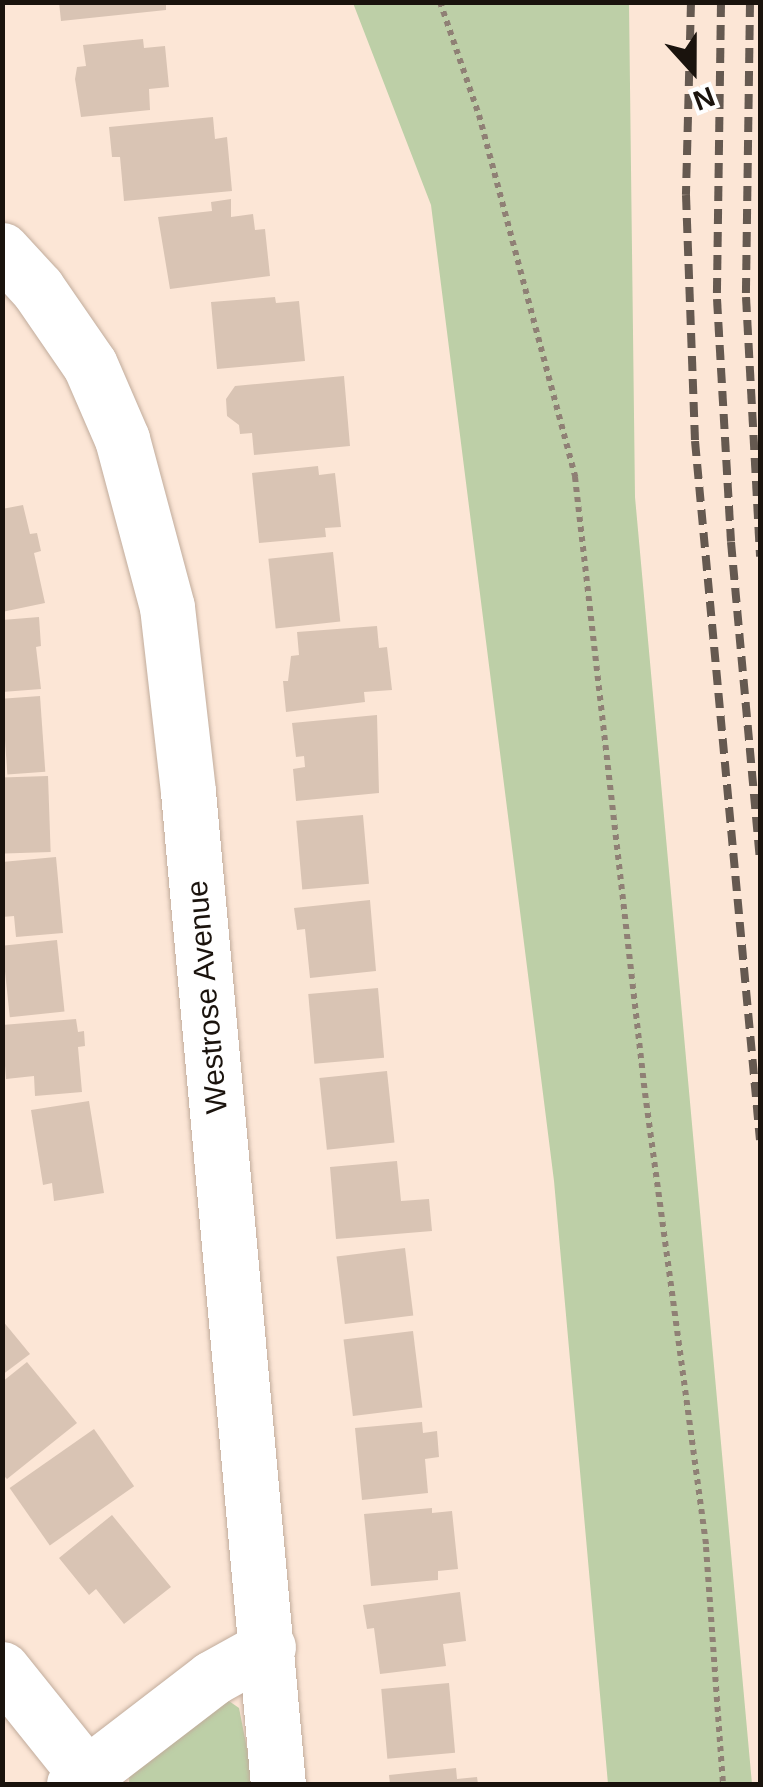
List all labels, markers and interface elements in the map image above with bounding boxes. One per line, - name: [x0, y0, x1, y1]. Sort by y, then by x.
- north arrow: [643, 20, 743, 120]
- text: N: [689, 80, 719, 117]
- street label: Westrose Avenue: [179, 878, 235, 1116]

